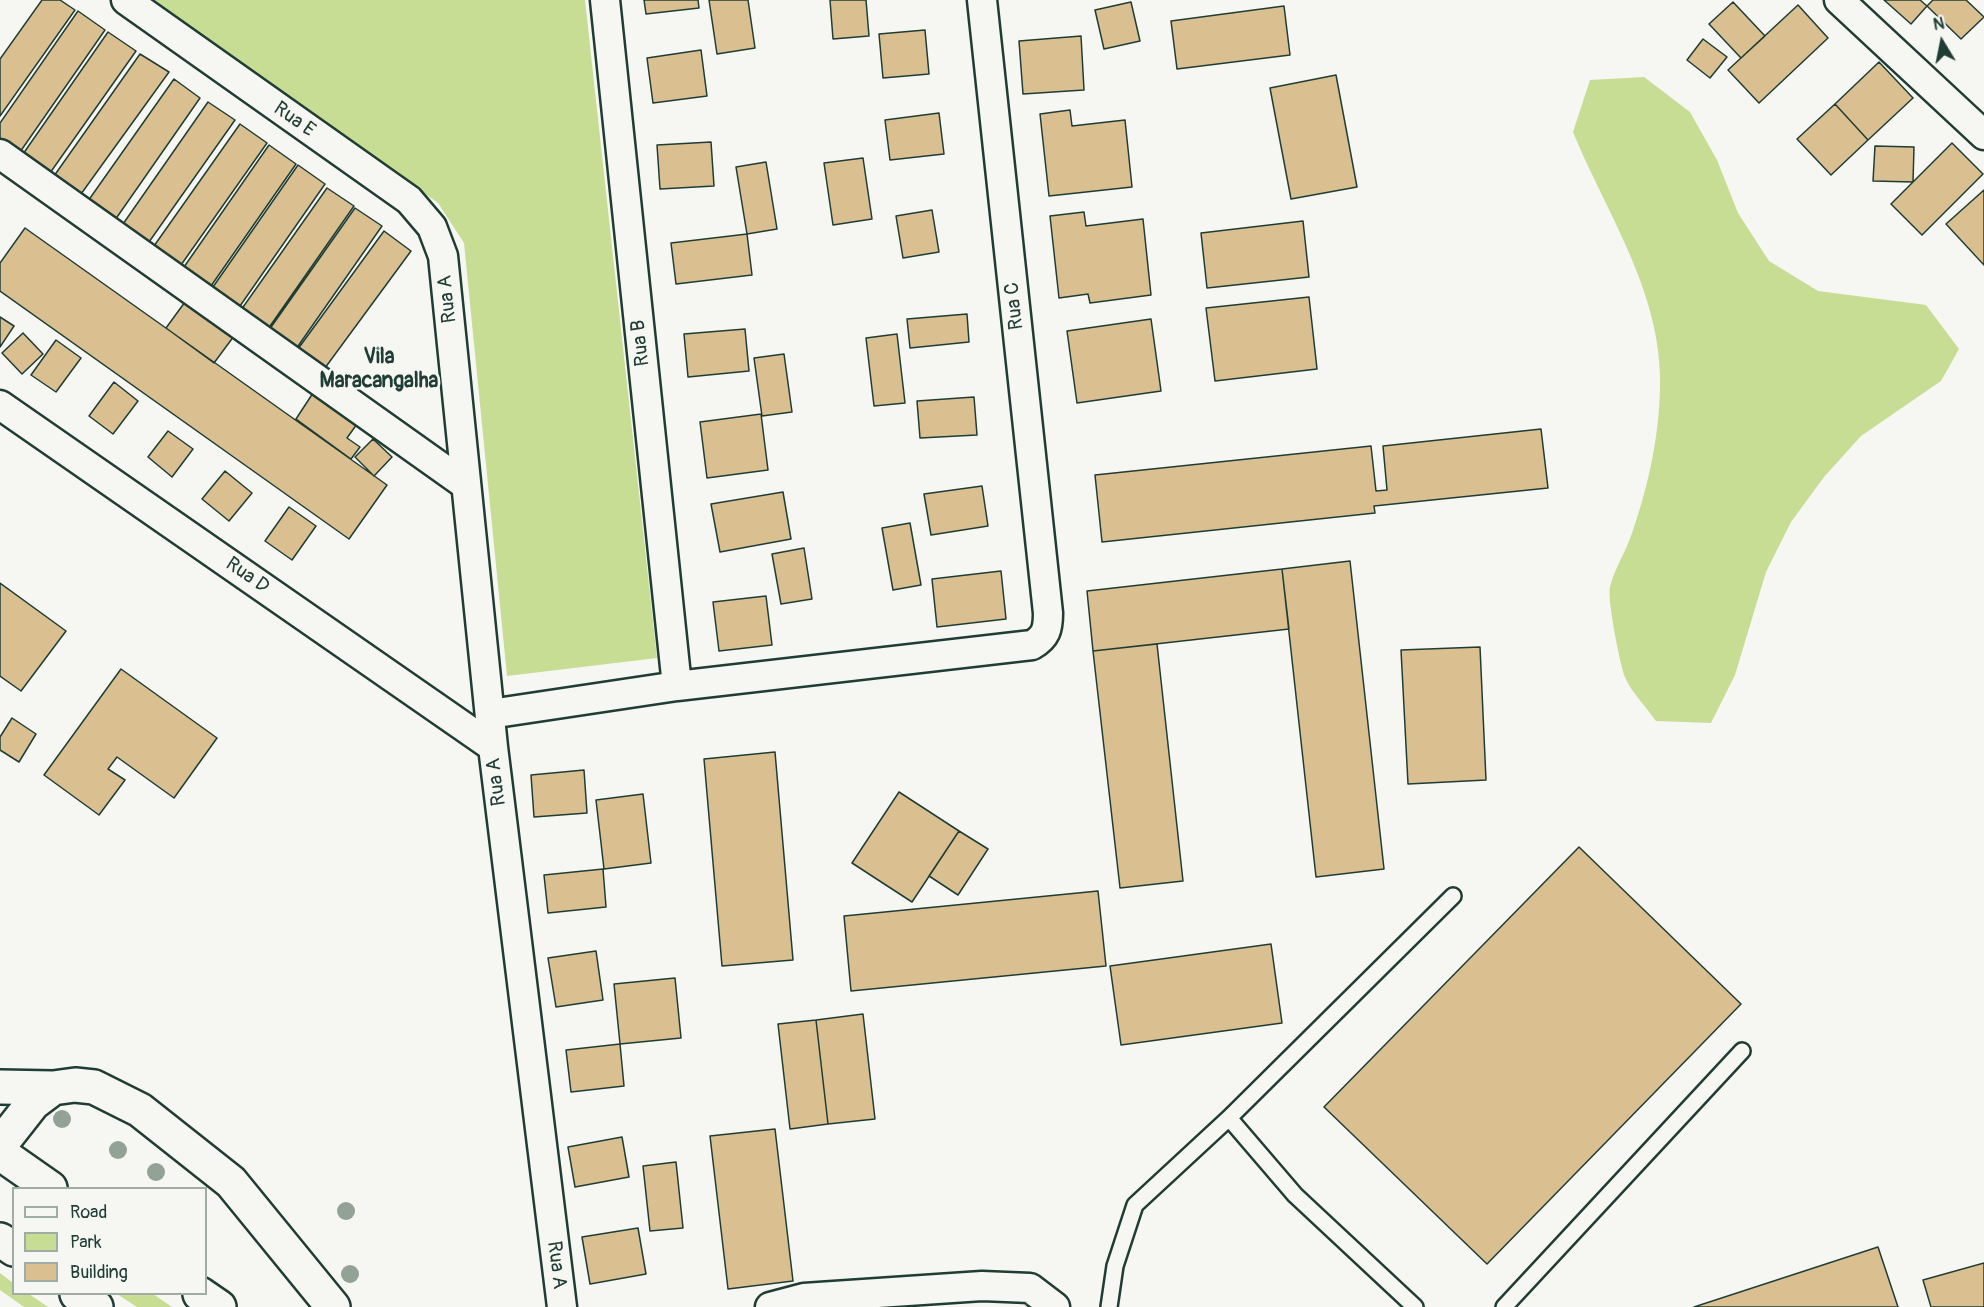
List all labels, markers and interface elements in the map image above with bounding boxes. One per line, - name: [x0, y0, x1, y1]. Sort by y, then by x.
- north arrow: [1912, 12, 1972, 72]
- text: N: [1932, 13, 1946, 35]
- street label: Rua E: [268, 97, 320, 143]
- street label: Rua A: [434, 274, 462, 324]
- street label: Rua C: [1001, 281, 1029, 331]
- street label: Rua B: [627, 319, 655, 367]
- district label: Vila Maracangalha: [320, 345, 438, 395]
- street label: Rua D: [221, 552, 273, 600]
- street label: Rua A: [482, 757, 512, 807]
- legend: [12, 1187, 207, 1295]
- text: Road: [70, 1201, 107, 1224]
- text: Park: [70, 1231, 102, 1254]
- street label: Rua A: [541, 1240, 571, 1290]
- text: Building: [70, 1261, 128, 1284]

